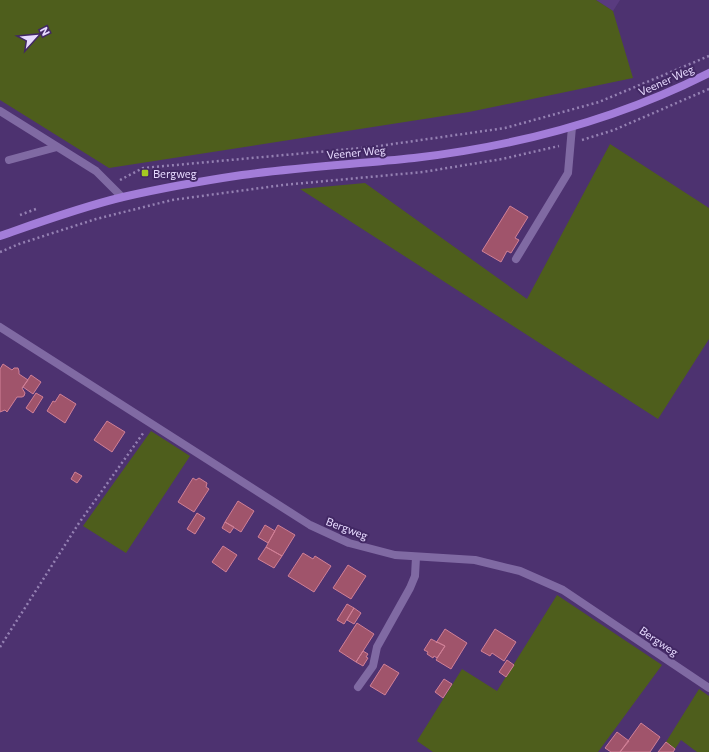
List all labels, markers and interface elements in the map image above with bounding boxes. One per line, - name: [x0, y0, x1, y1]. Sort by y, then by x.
- north arrow: [16, 16, 56, 56]
- text: N: [38, 25, 53, 38]
- street label: Veener Weg: [636, 62, 696, 98]
- street label: Veener Weg: [326, 143, 386, 161]
- place label: Bergweg: [153, 167, 197, 180]
- marker: Bergweg: [140, 168, 150, 178]
- street label: Bergweg: [324, 514, 370, 542]
- street label: Bergweg: [637, 623, 681, 659]

